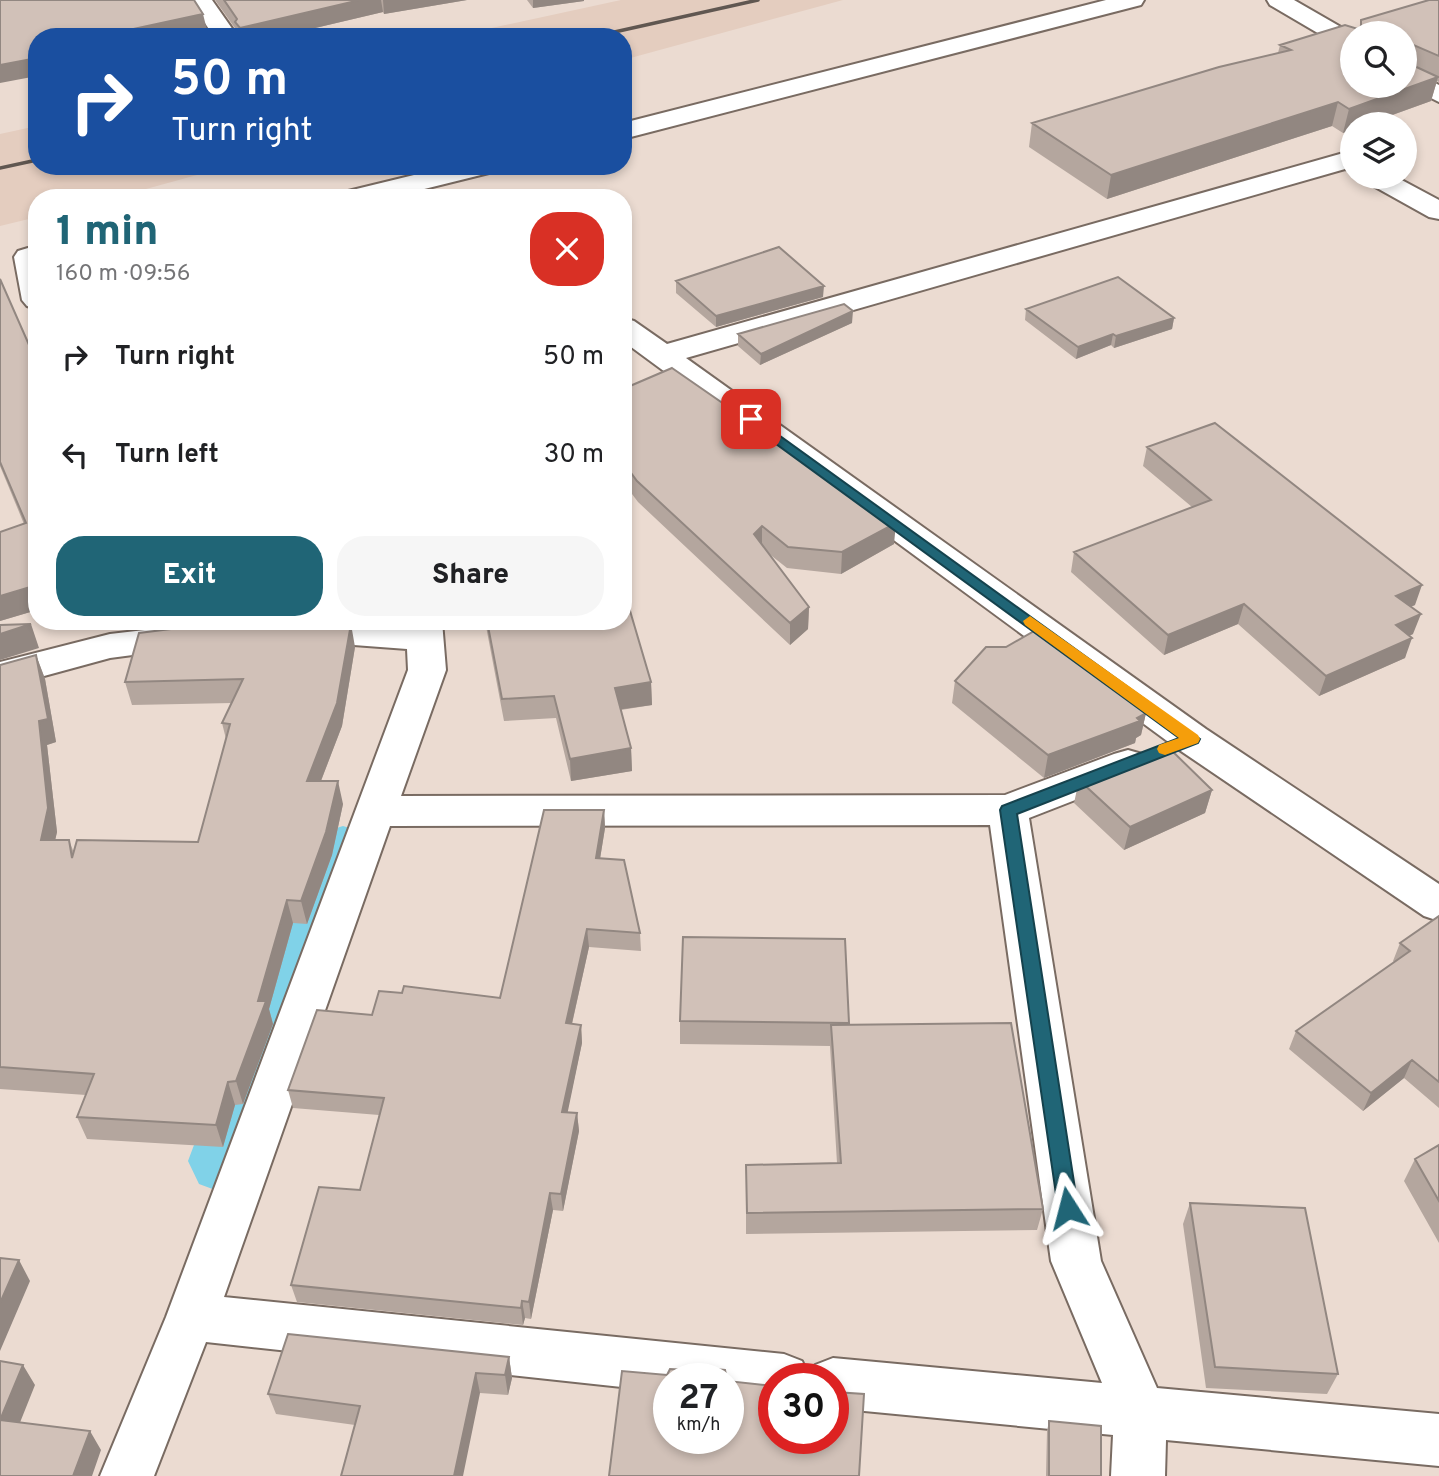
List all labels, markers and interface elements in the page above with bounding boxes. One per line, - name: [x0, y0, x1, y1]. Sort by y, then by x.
- map controls: [1340, 21, 1417, 189]
- button: search: [1340, 21, 1417, 98]
- text: 50 m: [171, 51, 288, 113]
- icon: right: [56, 56, 147, 147]
- text: Turn right: [171, 112, 313, 152]
- button: layers: [1340, 112, 1417, 189]
- text: 1 min: [56, 207, 159, 260]
- button: close: [530, 212, 604, 286]
- text: 160 m · 09:56: [56, 260, 190, 289]
- icon: right: [56, 338, 94, 376]
- text: Turn right: [115, 341, 235, 374]
- text: 50 m: [543, 341, 604, 374]
- pin: [721, 389, 781, 449]
- icon: arrive: [732, 400, 770, 438]
- icon: left: [56, 436, 94, 474]
- text: Turn left: [115, 439, 219, 472]
- text: 30 m: [544, 439, 604, 472]
- button: Exit: [56, 536, 323, 616]
- button: Share: [337, 536, 604, 616]
- position arrow: [1031, 1171, 1105, 1245]
- speed limit sign: 30: [758, 1363, 849, 1454]
- text: 27: [679, 1377, 718, 1421]
- text: km/h: [677, 1414, 720, 1437]

